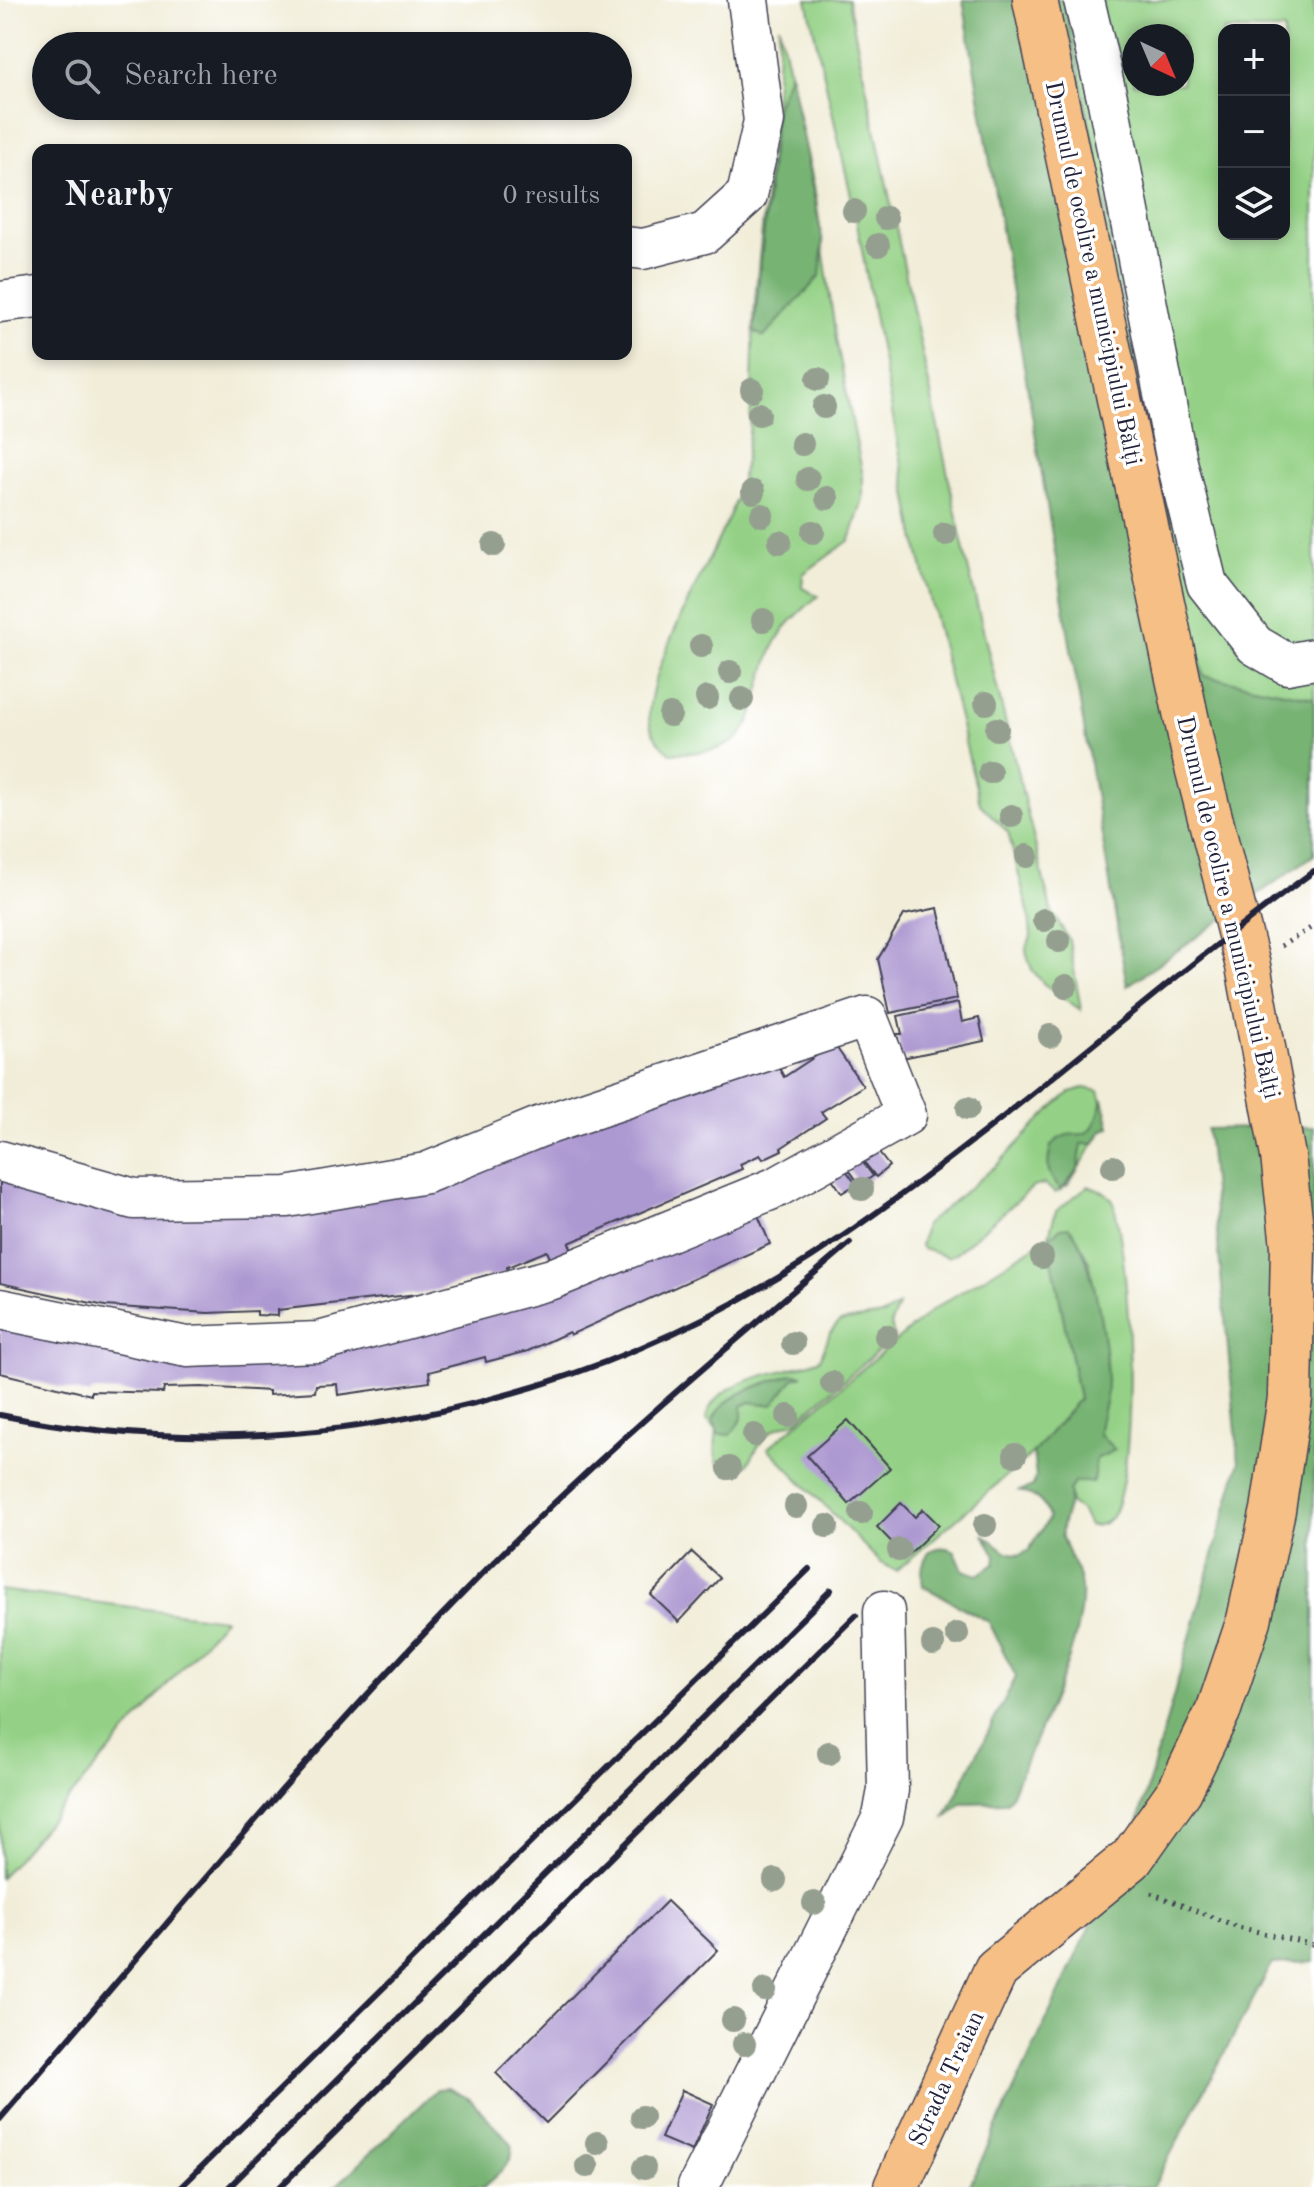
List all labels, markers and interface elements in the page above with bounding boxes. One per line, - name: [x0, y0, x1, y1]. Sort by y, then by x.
- north arrow: [1122, 24, 1194, 96]
- map controls: [1218, 24, 1290, 240]
- button: +: [1218, 24, 1290, 96]
- search box: [32, 32, 632, 120]
- icon: search: [60, 54, 104, 98]
- text: Search here: [124, 61, 278, 91]
- street label: Drumul de ocolire a municipiului Bălți: [1040, 79, 1145, 468]
- button: −: [1218, 96, 1290, 168]
- button: layers: [1218, 168, 1290, 240]
- text: Nearby: [64, 179, 174, 213]
- text: 0 results: [502, 183, 600, 209]
- street label: Drumul de ocolire a municipiului Bălți: [1171, 714, 1283, 1101]
- street label: Strada Trаian: [906, 2007, 990, 2150]

